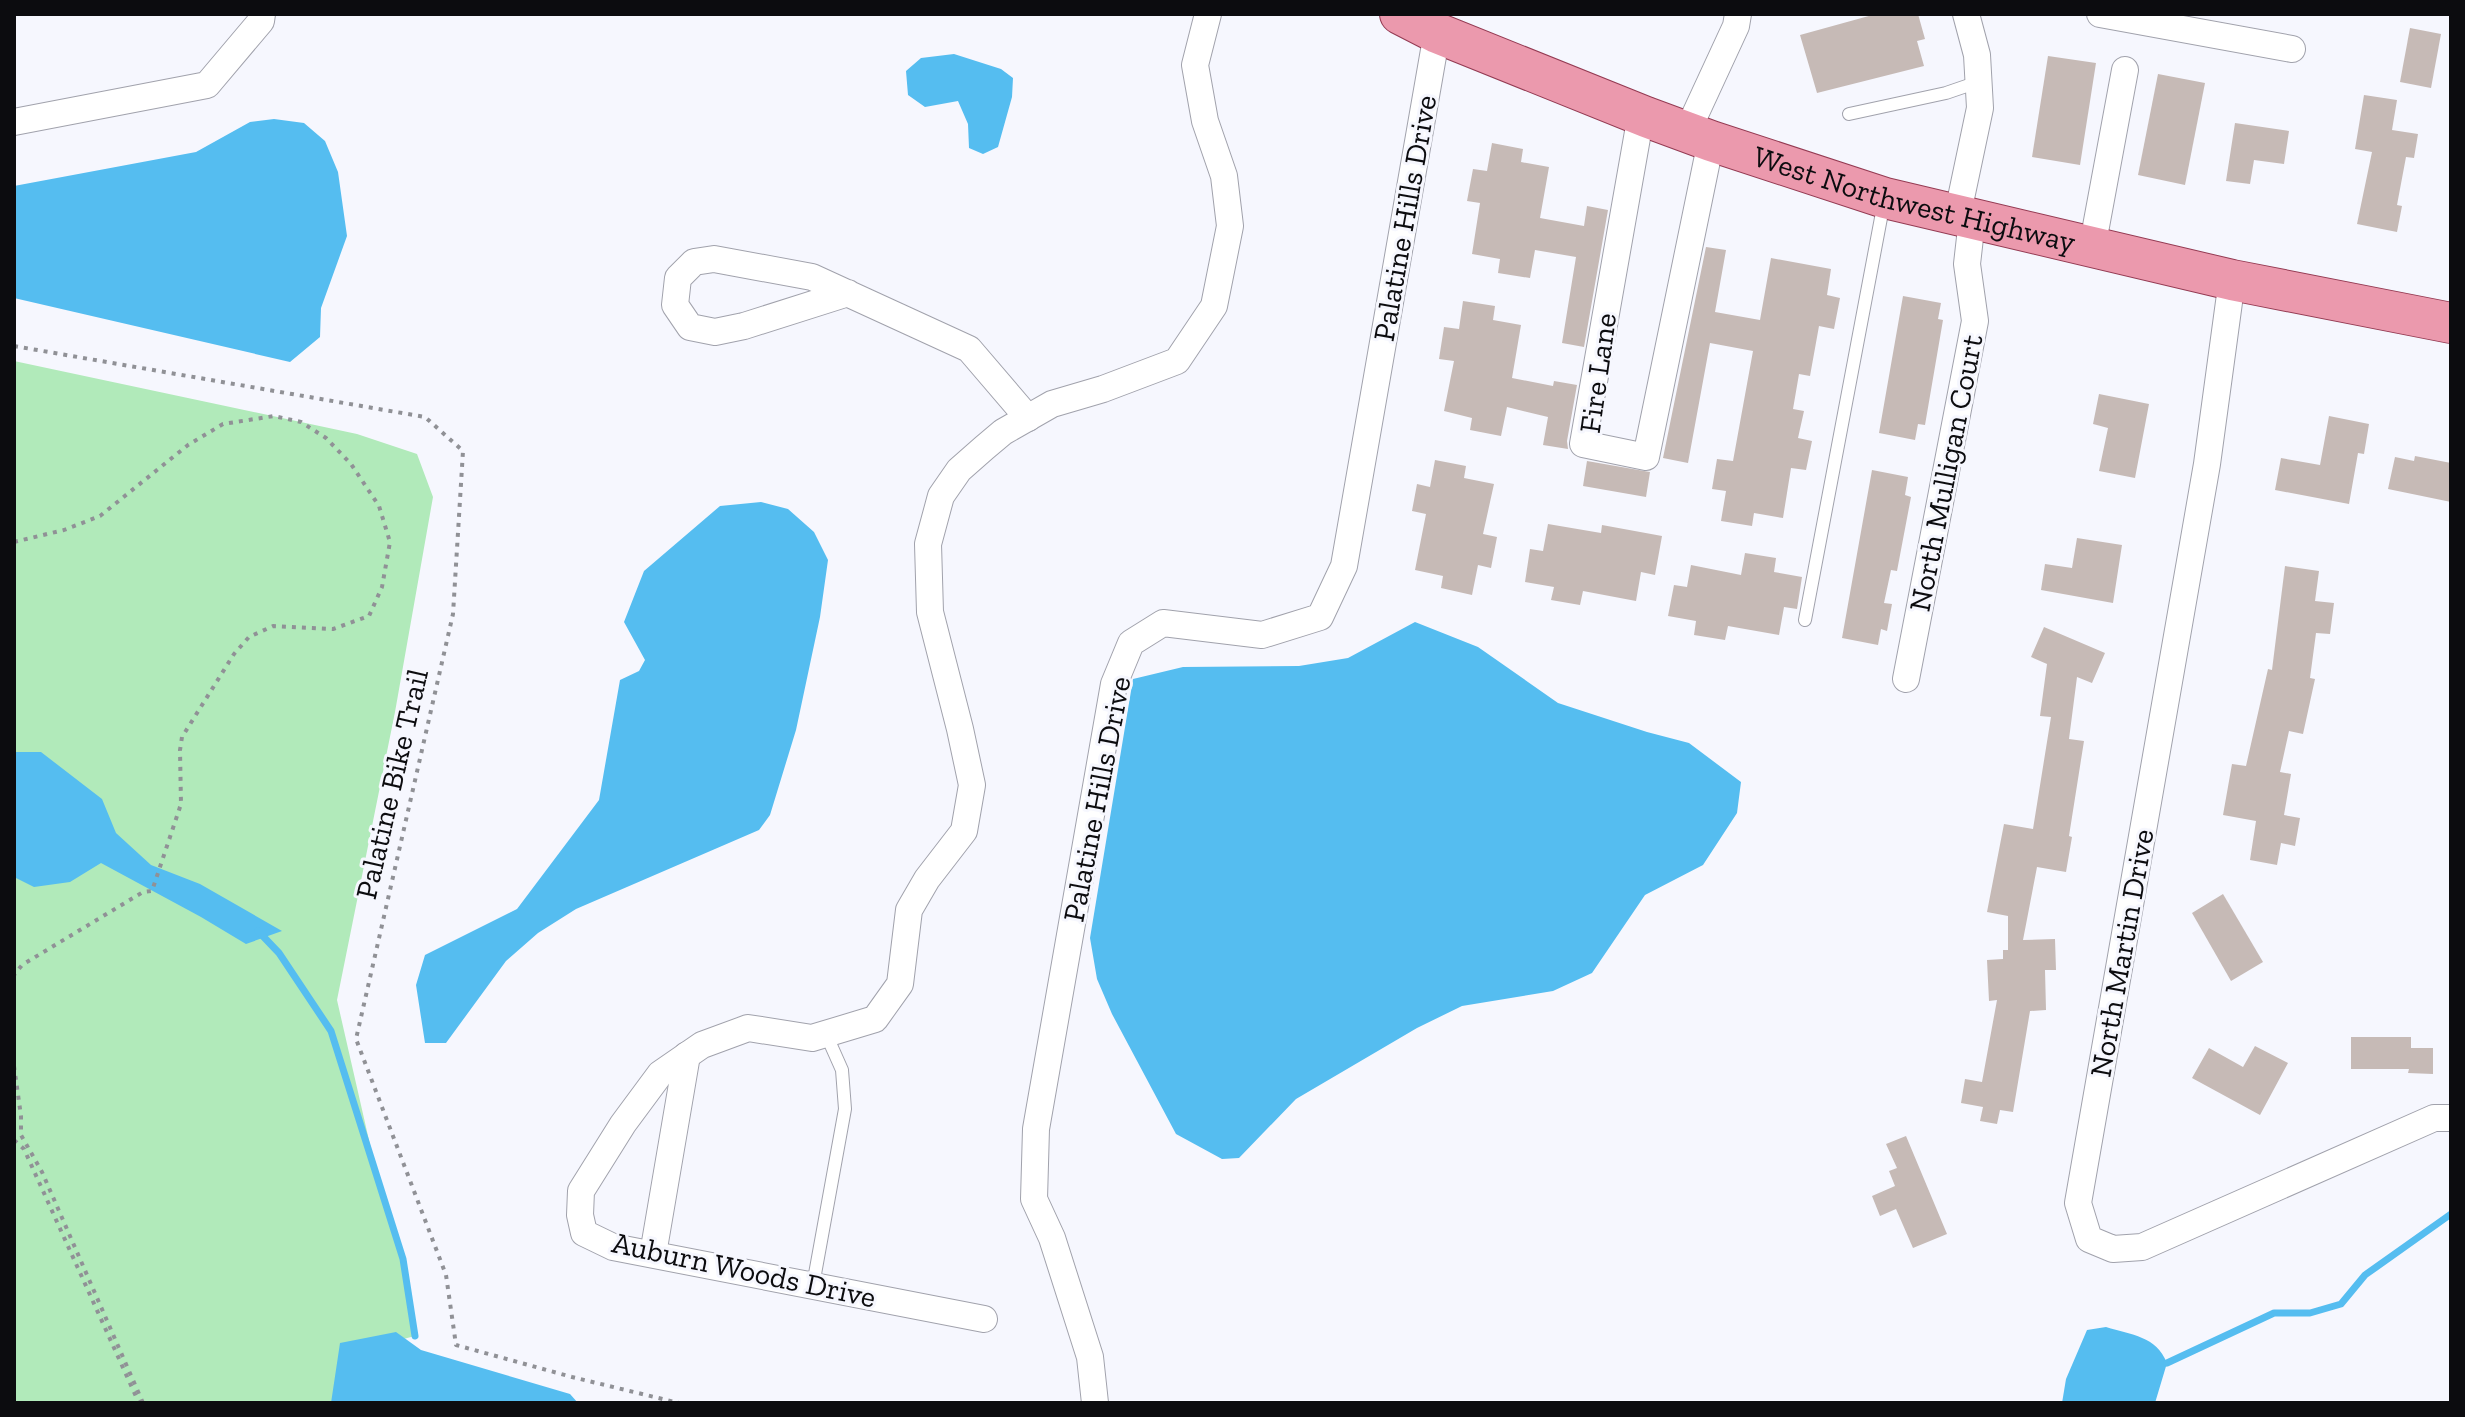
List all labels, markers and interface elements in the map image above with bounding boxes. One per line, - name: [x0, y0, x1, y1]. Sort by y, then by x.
- street label: Palatine Hills Drive: [1366, 92, 1444, 344]
- street label: West Northwest Highway: [1749, 138, 2080, 261]
- street label: Fire Lane: [1572, 311, 1624, 435]
- street label: North Mulligan Court: [1901, 332, 1991, 614]
- street label: Palatine Bike Trail: [348, 665, 436, 903]
- street label: Palatine Hills Drive: [1056, 673, 1138, 925]
- street label: North Martin Drive: [2082, 826, 2162, 1080]
- street label: Auburn Woods Drive: [609, 1224, 879, 1316]

